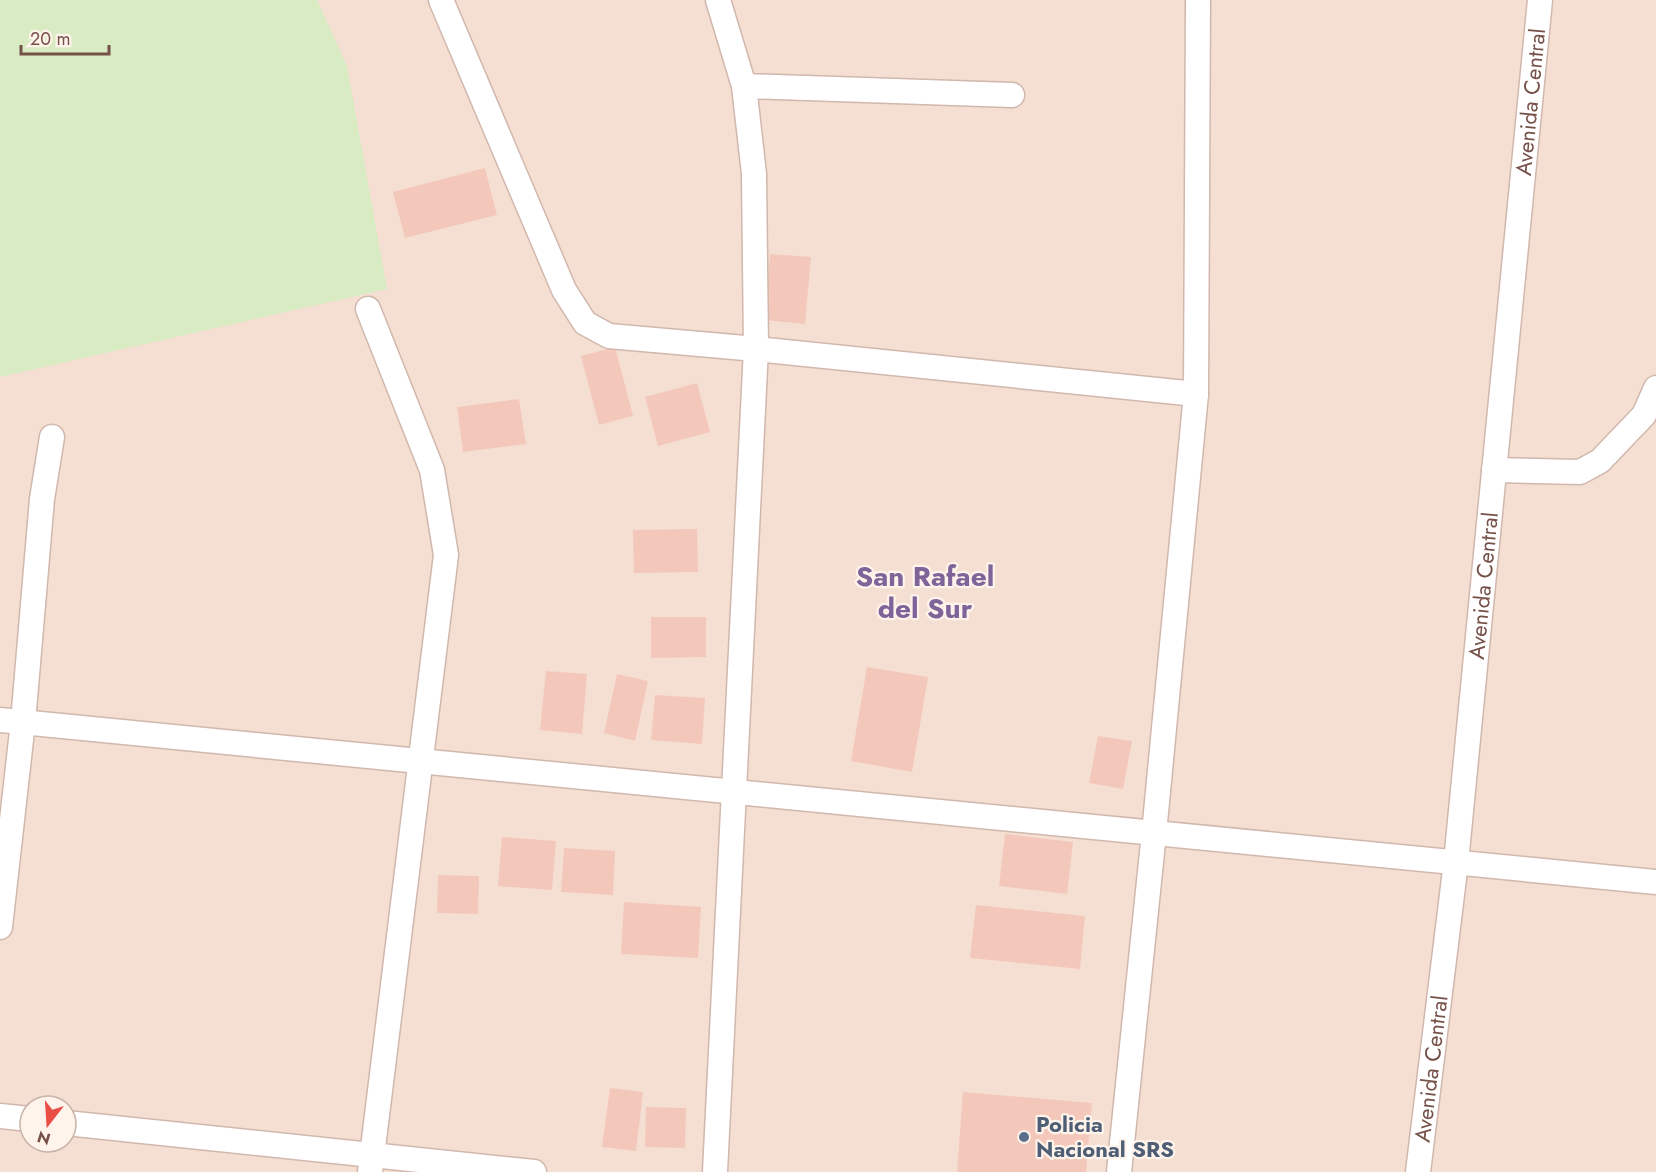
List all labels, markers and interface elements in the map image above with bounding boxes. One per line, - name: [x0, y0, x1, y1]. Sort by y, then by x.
- scale bar: [21, 18, 110, 56]
- text: 20 m: [30, 26, 70, 52]
- street label: Avenida Central: [1507, 27, 1553, 177]
- street label: Avenida Central: [1460, 511, 1506, 661]
- district label: San Rafael del Sur: [856, 556, 994, 629]
- street label: Avenida Central: [1406, 994, 1456, 1144]
- north arrow: [18, 1094, 78, 1154]
- place label: Policia Nacional SRS: [1036, 1108, 1174, 1165]
- text: N: [34, 1125, 53, 1151]
- marker: Policia Nacional SRS: [1017, 1130, 1031, 1144]

